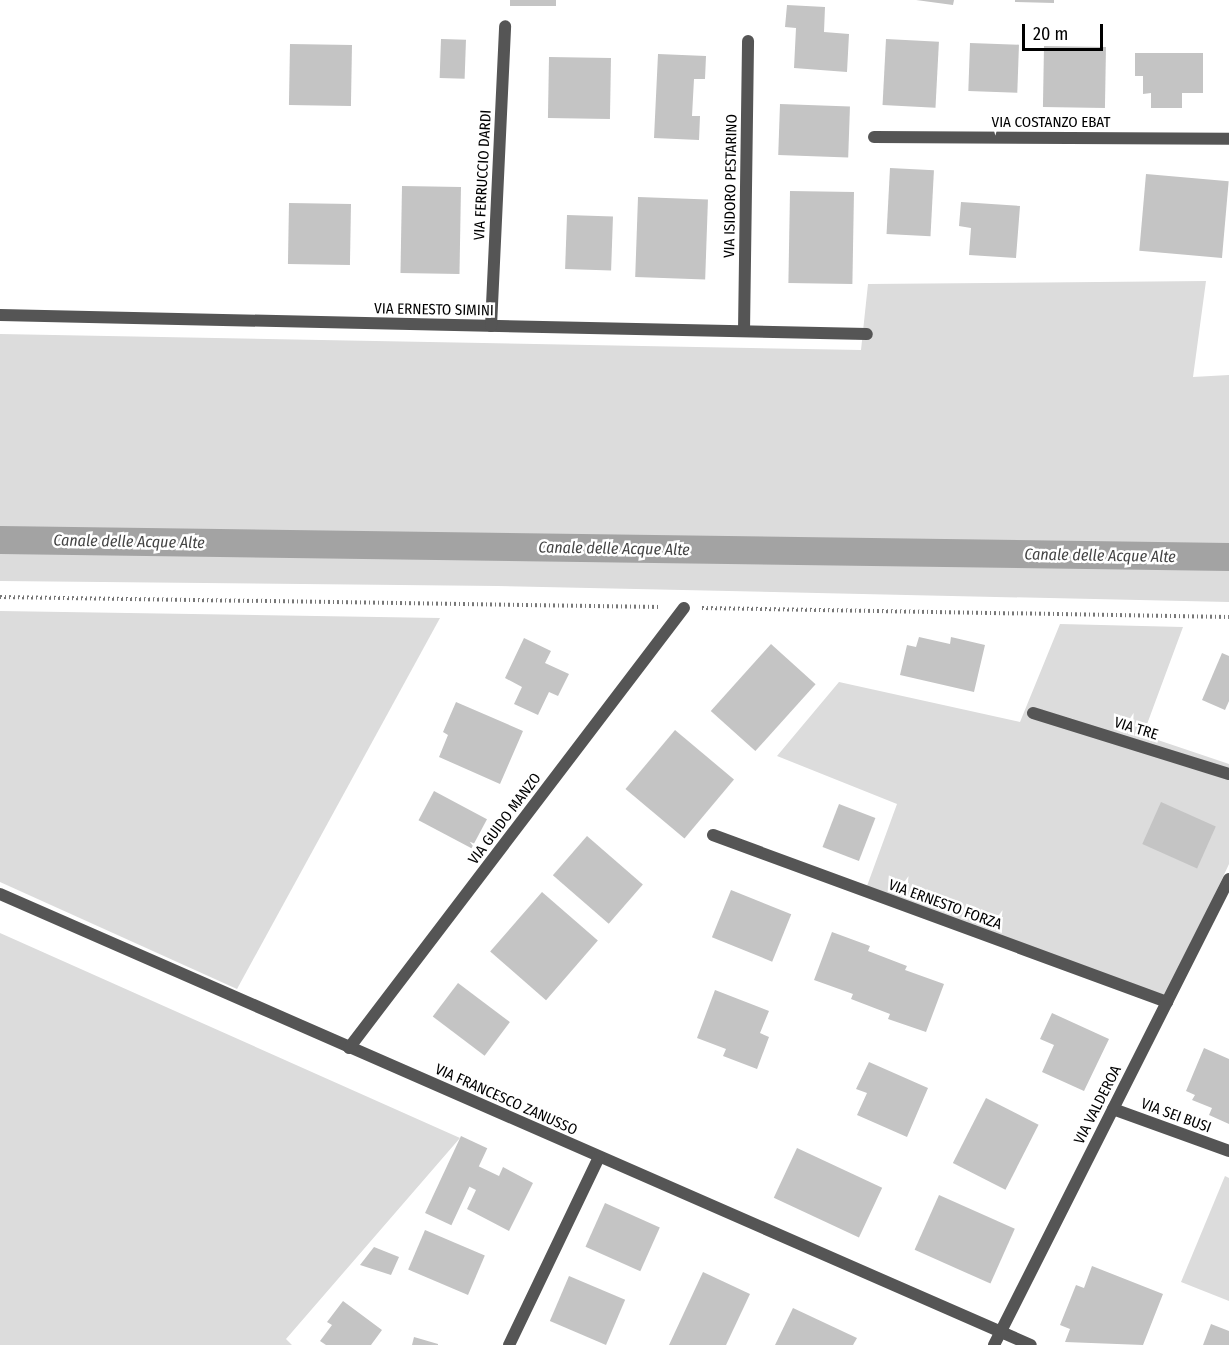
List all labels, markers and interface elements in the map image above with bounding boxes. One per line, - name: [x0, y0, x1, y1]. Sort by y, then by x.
- scale bar: [1025, 12, 1106, 50]
- text: 20 m: [1033, 23, 1068, 45]
- street label: VIA FERRUCCIO DARDI: [471, 109, 495, 241]
- street label: VIA ISIDORO PESTARINO: [721, 114, 741, 258]
- street label: VIA COSTANZO EBAT: [992, 114, 1110, 132]
- street label: VIA ERNESTO SIMINI: [374, 300, 494, 320]
- water label: Canale delle Acque Alte: [53, 531, 205, 553]
- water label: Canale delle Acque Alte: [538, 538, 690, 560]
- water label: Canale delle Acque Alte: [1024, 545, 1176, 567]
- street label: VIA TRE: [1112, 714, 1160, 744]
- street label: VIA GUIDO MANZO: [465, 770, 545, 868]
- street label: VIA ERNESTO FORZA: [886, 876, 1004, 934]
- street label: VIA FRANCESCO ZANUSSO: [432, 1060, 580, 1140]
- street label: VIA VALDEROA: [1070, 1063, 1126, 1147]
- street label: VIA SEI BUSI: [1139, 1095, 1213, 1137]

